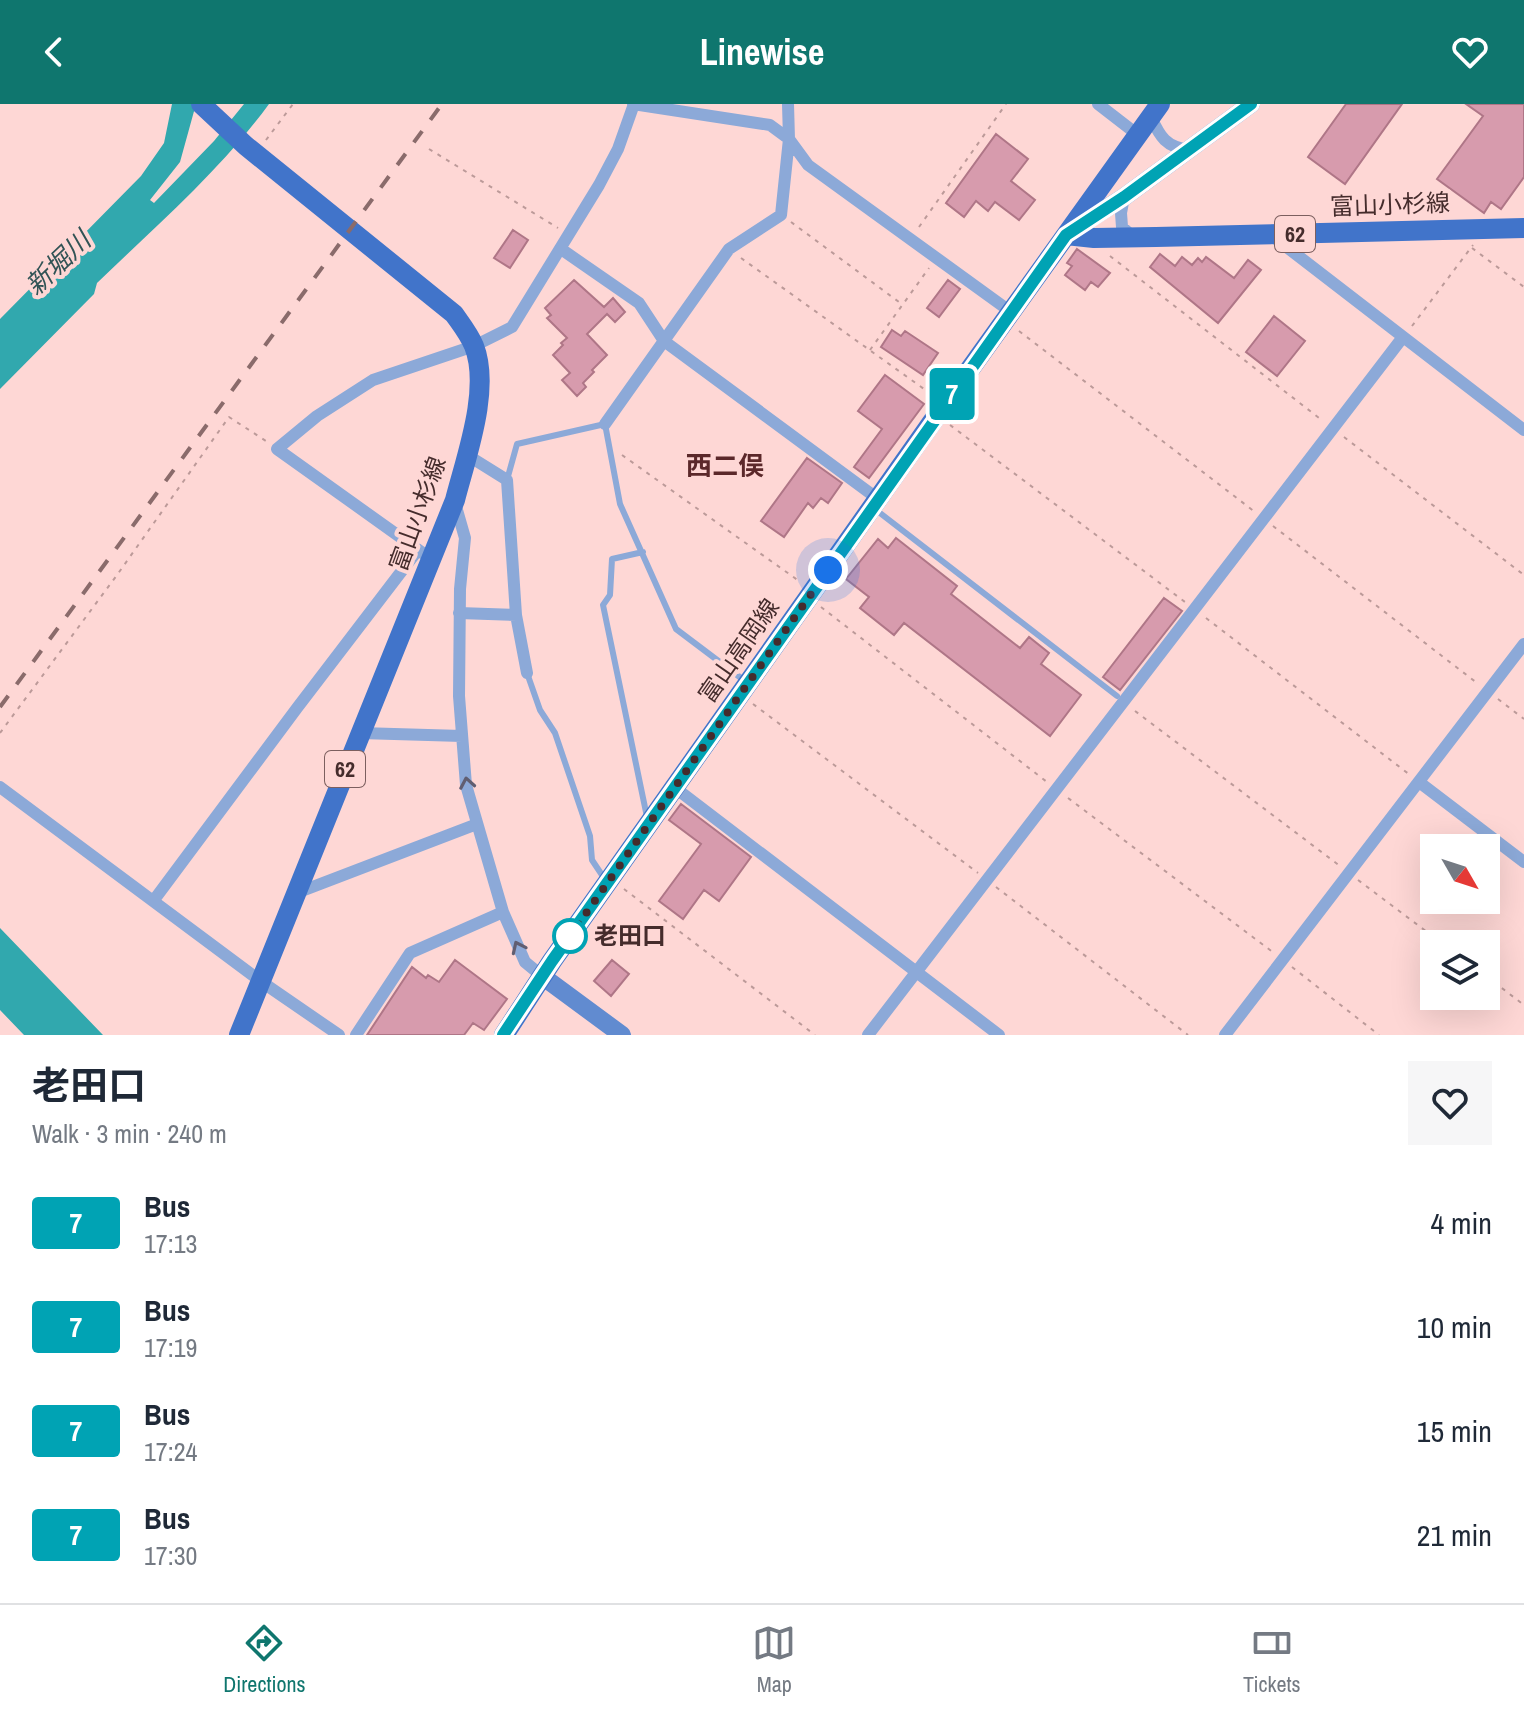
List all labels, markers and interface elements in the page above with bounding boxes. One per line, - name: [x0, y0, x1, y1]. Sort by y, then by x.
- text: Linewise: [700, 28, 824, 76]
- icon: back: [32, 30, 76, 74]
- icon: heart: [1448, 30, 1492, 74]
- street label: 富山小杉線: [1329, 186, 1450, 222]
- road number: 62: [1275, 216, 1315, 252]
- water label: 新堀川: [17, 221, 100, 302]
- line badge: 7: [926, 368, 978, 420]
- text: 7: [946, 375, 958, 413]
- district label: 西二俣: [686, 448, 764, 483]
- street label: 富山小杉線: [382, 452, 453, 576]
- your location: [808, 550, 848, 590]
- street label: 富山高岡線: [691, 592, 786, 709]
- road number: 62: [325, 751, 365, 787]
- one-way arrow: [460, 776, 477, 790]
- north arrow: [1420, 834, 1500, 914]
- map controls: [1420, 834, 1500, 1010]
- marker: 老田口: [553, 919, 587, 953]
- place label: 老田口: [594, 919, 666, 951]
- button: layers: [1420, 930, 1500, 1010]
- one-way arrow: [512, 941, 528, 956]
- text: 老田口: [32, 1060, 146, 1111]
- button: heart: [1408, 1061, 1492, 1145]
- text: Walk · 3 min · 240 m: [32, 1116, 227, 1151]
- text: Bus: [144, 1186, 190, 1226]
- text: 4 min: [1430, 1203, 1492, 1243]
- text: 7: [70, 1204, 82, 1242]
- text: 17:13: [144, 1226, 197, 1261]
- text: Bus: [144, 1290, 190, 1330]
- text: 10 min: [1417, 1307, 1492, 1347]
- text: 7: [70, 1308, 82, 1346]
- text: 17:19: [144, 1330, 197, 1365]
- text: Bus: [144, 1394, 190, 1434]
- text: 15 min: [1417, 1411, 1492, 1451]
- text: 7: [70, 1412, 82, 1450]
- text: 17:24: [144, 1434, 197, 1469]
- text: Bus: [144, 1498, 190, 1538]
- text: 21 min: [1417, 1515, 1492, 1555]
- text: 7: [70, 1516, 82, 1554]
- text: 17:30: [144, 1538, 197, 1573]
- tab: Directions: [223, 1621, 306, 1699]
- tab: Map: [752, 1621, 796, 1699]
- tab: Tickets: [1243, 1621, 1301, 1699]

